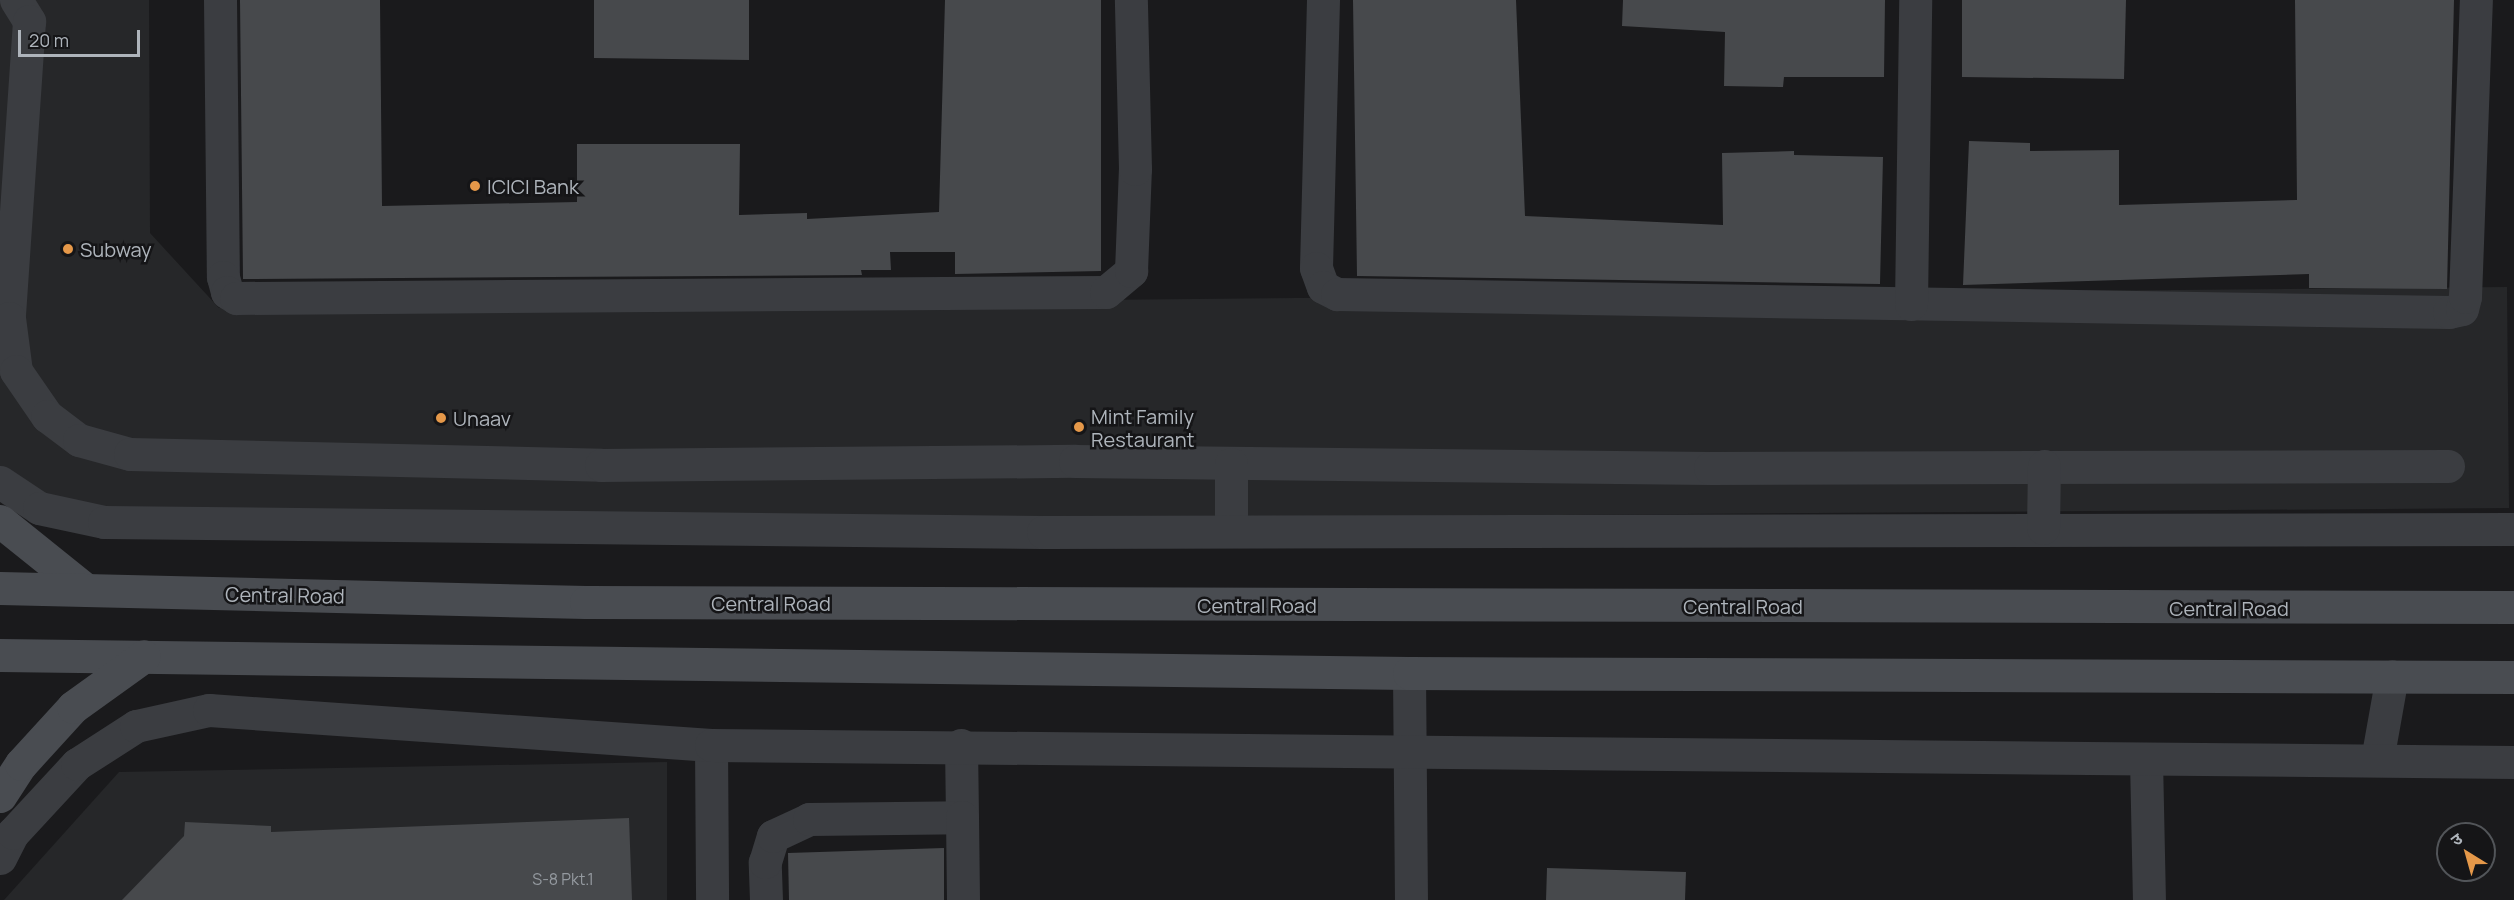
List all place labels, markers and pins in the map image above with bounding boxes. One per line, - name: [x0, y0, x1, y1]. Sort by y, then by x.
- place label: ICICI Bank: [487, 174, 579, 198]
- marker: ICICI Bank: [468, 179, 482, 193]
- place label: Subway: [80, 237, 151, 261]
- marker: Subway: [61, 242, 75, 256]
- place label: Mint Family Restaurant: [1091, 404, 1195, 451]
- place label: Unaav: [453, 406, 511, 430]
- marker: Unaav: [434, 411, 448, 425]
- marker: Mint Family Restaurant: [1072, 420, 1086, 434]

